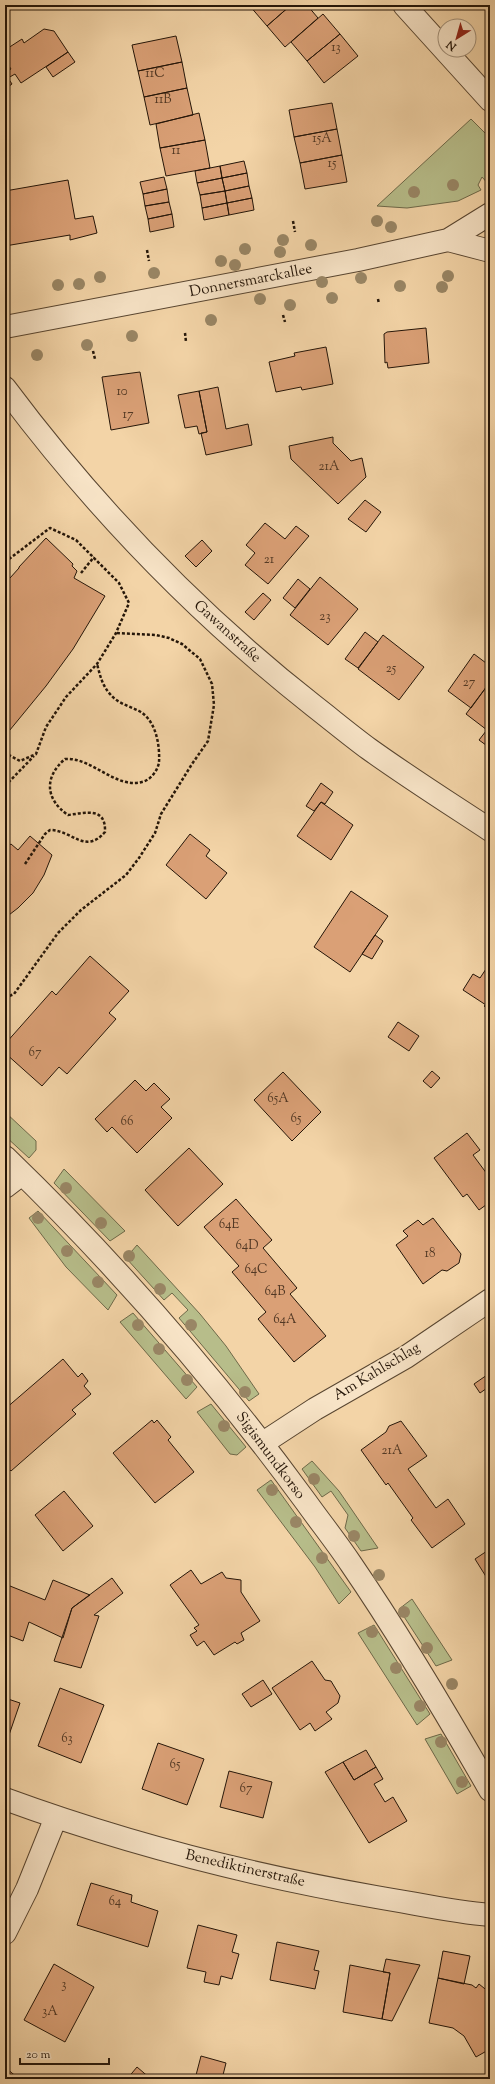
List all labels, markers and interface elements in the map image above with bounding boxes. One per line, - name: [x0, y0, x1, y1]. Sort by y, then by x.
- north arrow: [437, 18, 477, 58]
- text: N: [443, 36, 461, 55]
- house number: 13: [331, 39, 341, 57]
- house number: 11C: [145, 65, 165, 83]
- house number: 11B: [154, 91, 172, 109]
- house number: 15A: [312, 130, 332, 148]
- house number: 11: [172, 142, 181, 160]
- house number: 15: [328, 155, 337, 173]
- street label: Donnersmarckallee: [188, 259, 314, 303]
- house number: 10: [116, 383, 128, 401]
- house number: 17: [123, 406, 134, 424]
- house number: 21A: [318, 458, 340, 476]
- house number: 21: [264, 551, 275, 569]
- street label: Gawanstraße: [189, 596, 265, 668]
- house number: 23: [319, 608, 331, 626]
- house number: 25: [386, 660, 397, 678]
- house number: 27: [463, 674, 476, 692]
- house number: 67: [29, 1044, 42, 1062]
- house number: 65A: [267, 1090, 289, 1108]
- house number: 65: [291, 1110, 302, 1128]
- house number: 66: [121, 1113, 133, 1131]
- house number: 64E: [219, 1216, 239, 1234]
- house number: 64D: [235, 1237, 259, 1255]
- house number: 18: [425, 1245, 435, 1263]
- house number: 64C: [244, 1261, 268, 1279]
- house number: 64B: [265, 1283, 285, 1301]
- house number: 64A: [273, 1311, 297, 1329]
- street label: Am Kahlschlag: [330, 1338, 424, 1406]
- street label: Sigismundkorso: [230, 1408, 310, 1504]
- house number: 21A: [381, 1442, 403, 1460]
- house number: 63: [61, 1730, 73, 1748]
- house number: 65: [170, 1756, 181, 1774]
- house number: 67: [240, 1780, 253, 1798]
- street label: Benediktinerstraße: [183, 1845, 307, 1893]
- house number: 64: [109, 1893, 122, 1911]
- house number: 3: [61, 1976, 67, 1994]
- house number: 3A: [42, 2003, 58, 2021]
- scale bar: [20, 2040, 109, 2066]
- text: 20 m: [26, 2046, 51, 2064]

